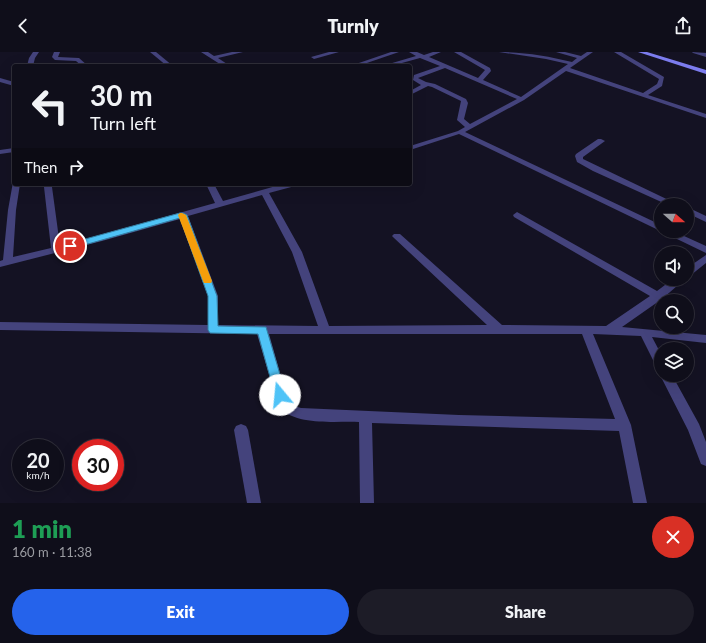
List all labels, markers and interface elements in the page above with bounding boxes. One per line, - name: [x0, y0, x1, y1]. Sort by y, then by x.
- icon: back: [12, 15, 34, 37]
- text: Turnly: [327, 15, 379, 37]
- icon: share: [672, 15, 694, 37]
- text: 30 m: [90, 78, 153, 112]
- icon: left: [24, 80, 76, 132]
- text: Turn left: [90, 112, 156, 134]
- icon: right: [65, 156, 87, 178]
- text: Then: [24, 158, 57, 176]
- north arrow: [654, 198, 694, 238]
- map controls: [654, 198, 694, 382]
- pin: [53, 229, 87, 263]
- icon: arrive: [59, 235, 81, 257]
- button: sound: [654, 246, 694, 286]
- button: search: [654, 294, 694, 334]
- button: layers: [654, 342, 694, 382]
- position arrow: [259, 374, 301, 416]
- speed limit sign: 30: [72, 439, 124, 491]
- text: 20: [26, 448, 50, 472]
- text: km/h: [26, 469, 50, 481]
- text: 1 min: [12, 514, 72, 543]
- button: close: [652, 516, 694, 558]
- text: 160 m · 11:38: [12, 544, 92, 560]
- button: Exit: [12, 589, 349, 635]
- button: Share: [357, 589, 694, 635]

